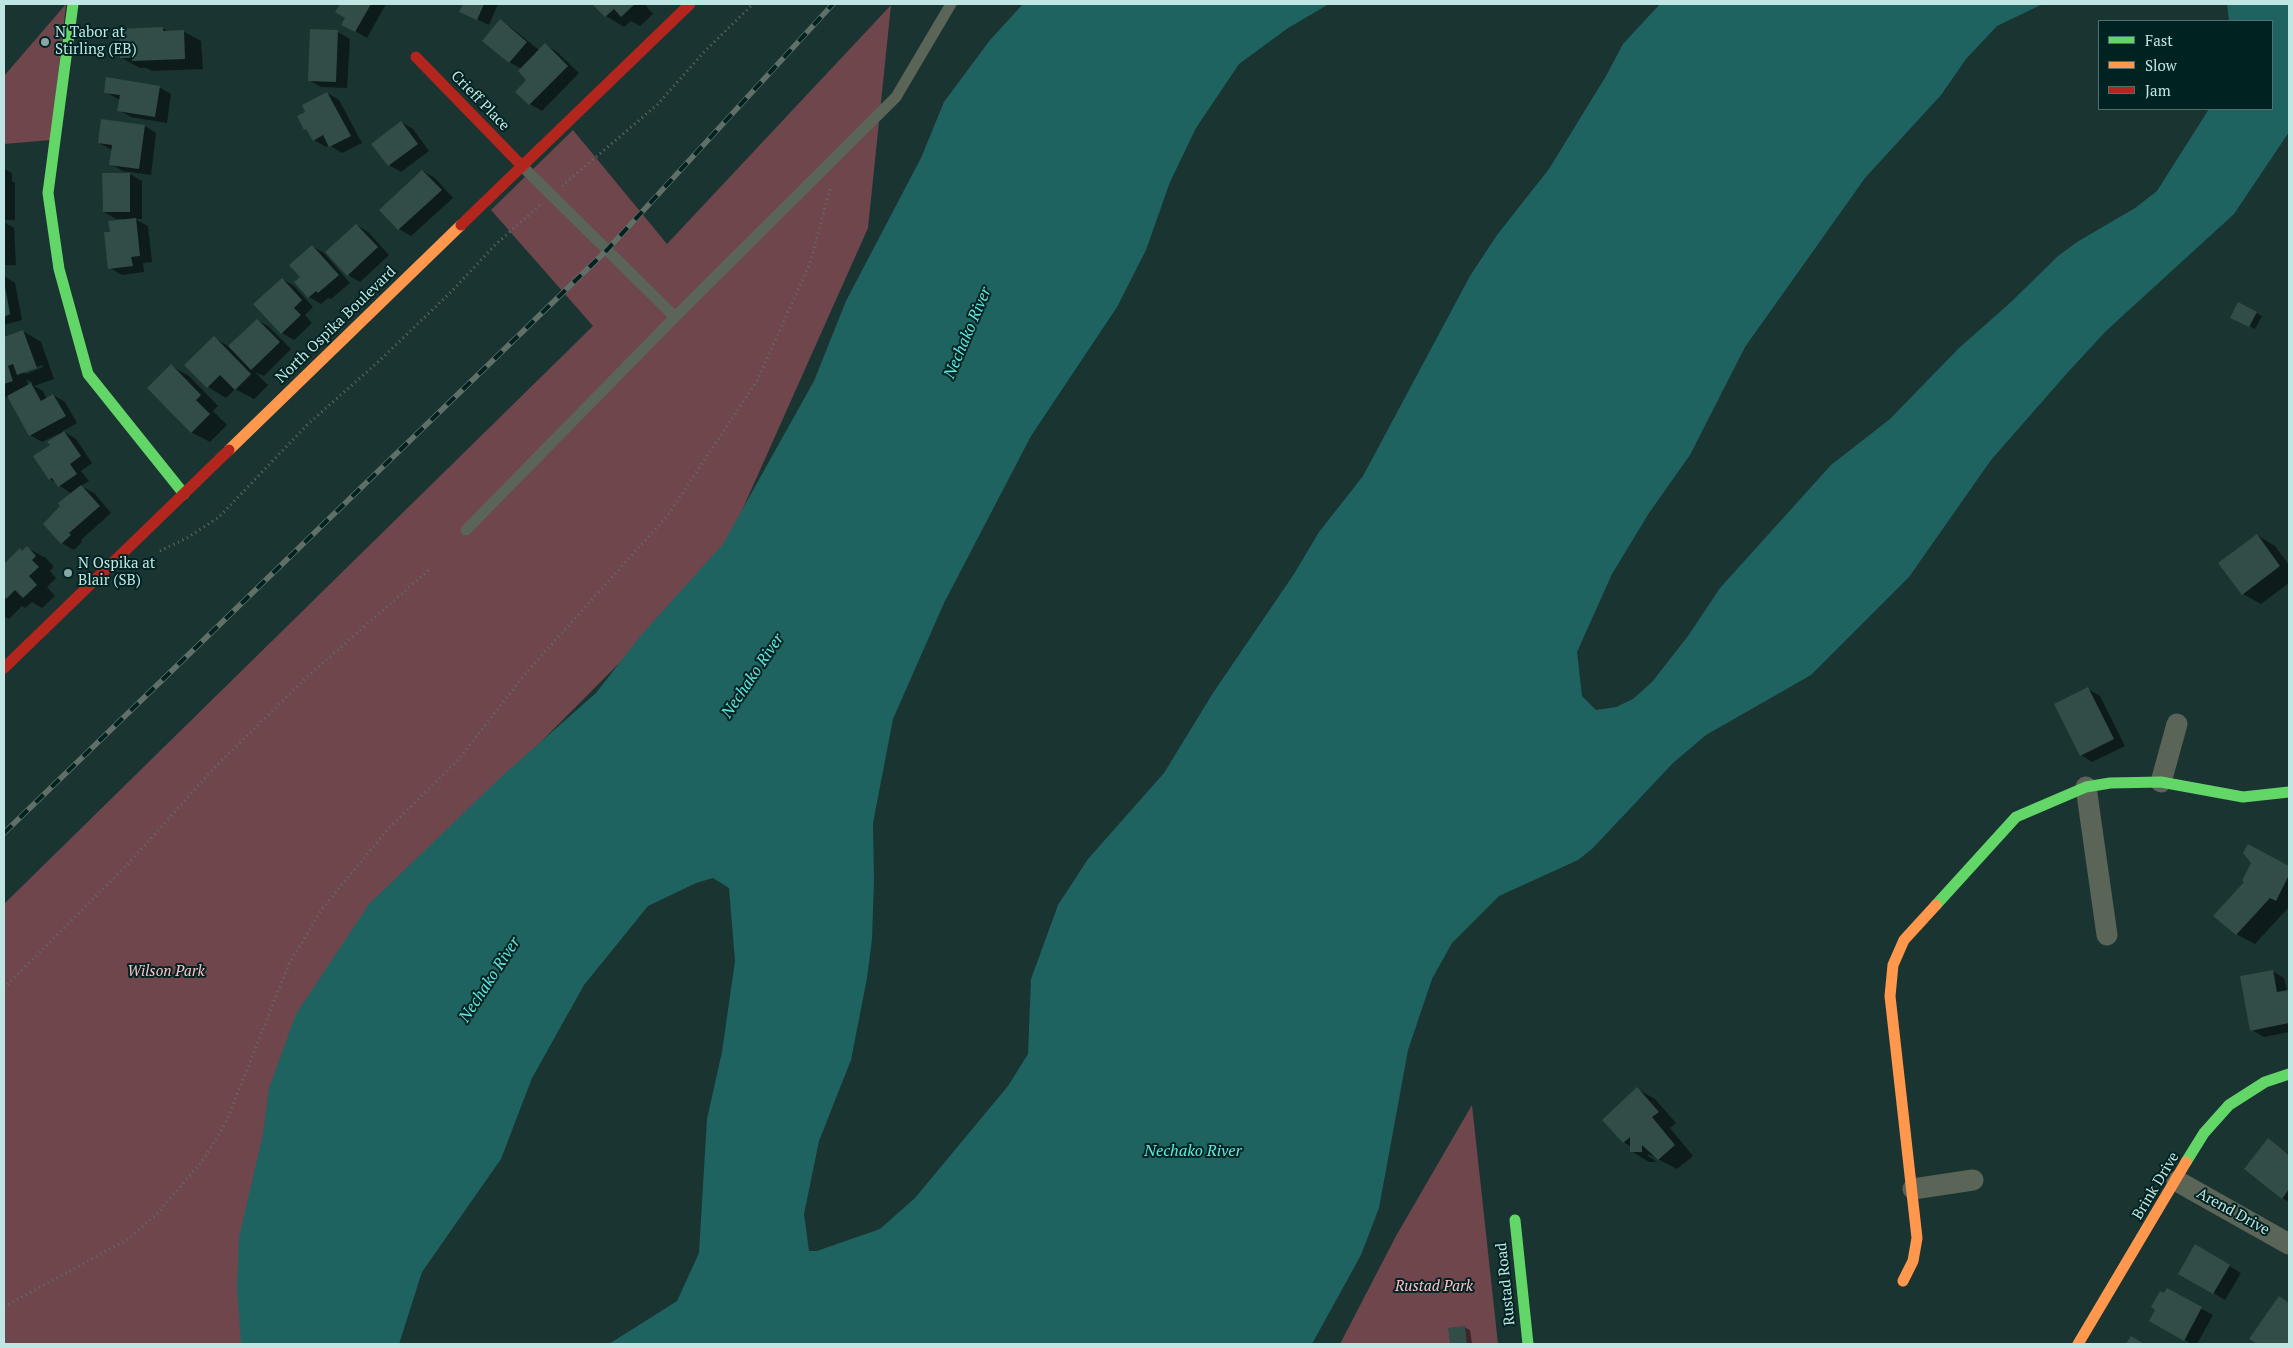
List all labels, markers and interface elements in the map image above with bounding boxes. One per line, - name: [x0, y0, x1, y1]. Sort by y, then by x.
- legend: [2098, 20, 2273, 110]
- place label: N Tabor at Stirling (EB): [55, 24, 137, 59]
- text: Fast: [2145, 30, 2173, 50]
- marker: N Tabor at Stirling (EB): [39, 36, 51, 48]
- text: Slow: [2145, 55, 2177, 75]
- street label: Crieff Place: [447, 67, 513, 135]
- text: Jam: [2145, 80, 2171, 100]
- street label: North Ospika Boulevard: [272, 263, 400, 387]
- water label: Nechako River: [940, 284, 996, 382]
- place label: N Ospika at Blair (SB): [78, 555, 155, 590]
- marker: N Ospika at Blair (SB): [62, 567, 74, 579]
- water label: Nechako River: [718, 630, 788, 722]
- water label: Nechako River: [455, 934, 525, 1026]
- park label: Wilson Park: [127, 963, 205, 981]
- water label: Nechako River: [1144, 1141, 1242, 1161]
- street label: Brink Drive: [2129, 1149, 2183, 1223]
- street label: Arend Drive: [2194, 1185, 2272, 1239]
- street label: Rustad Road: [1493, 1242, 1519, 1326]
- park label: Rustad Park: [1395, 1278, 1473, 1296]

